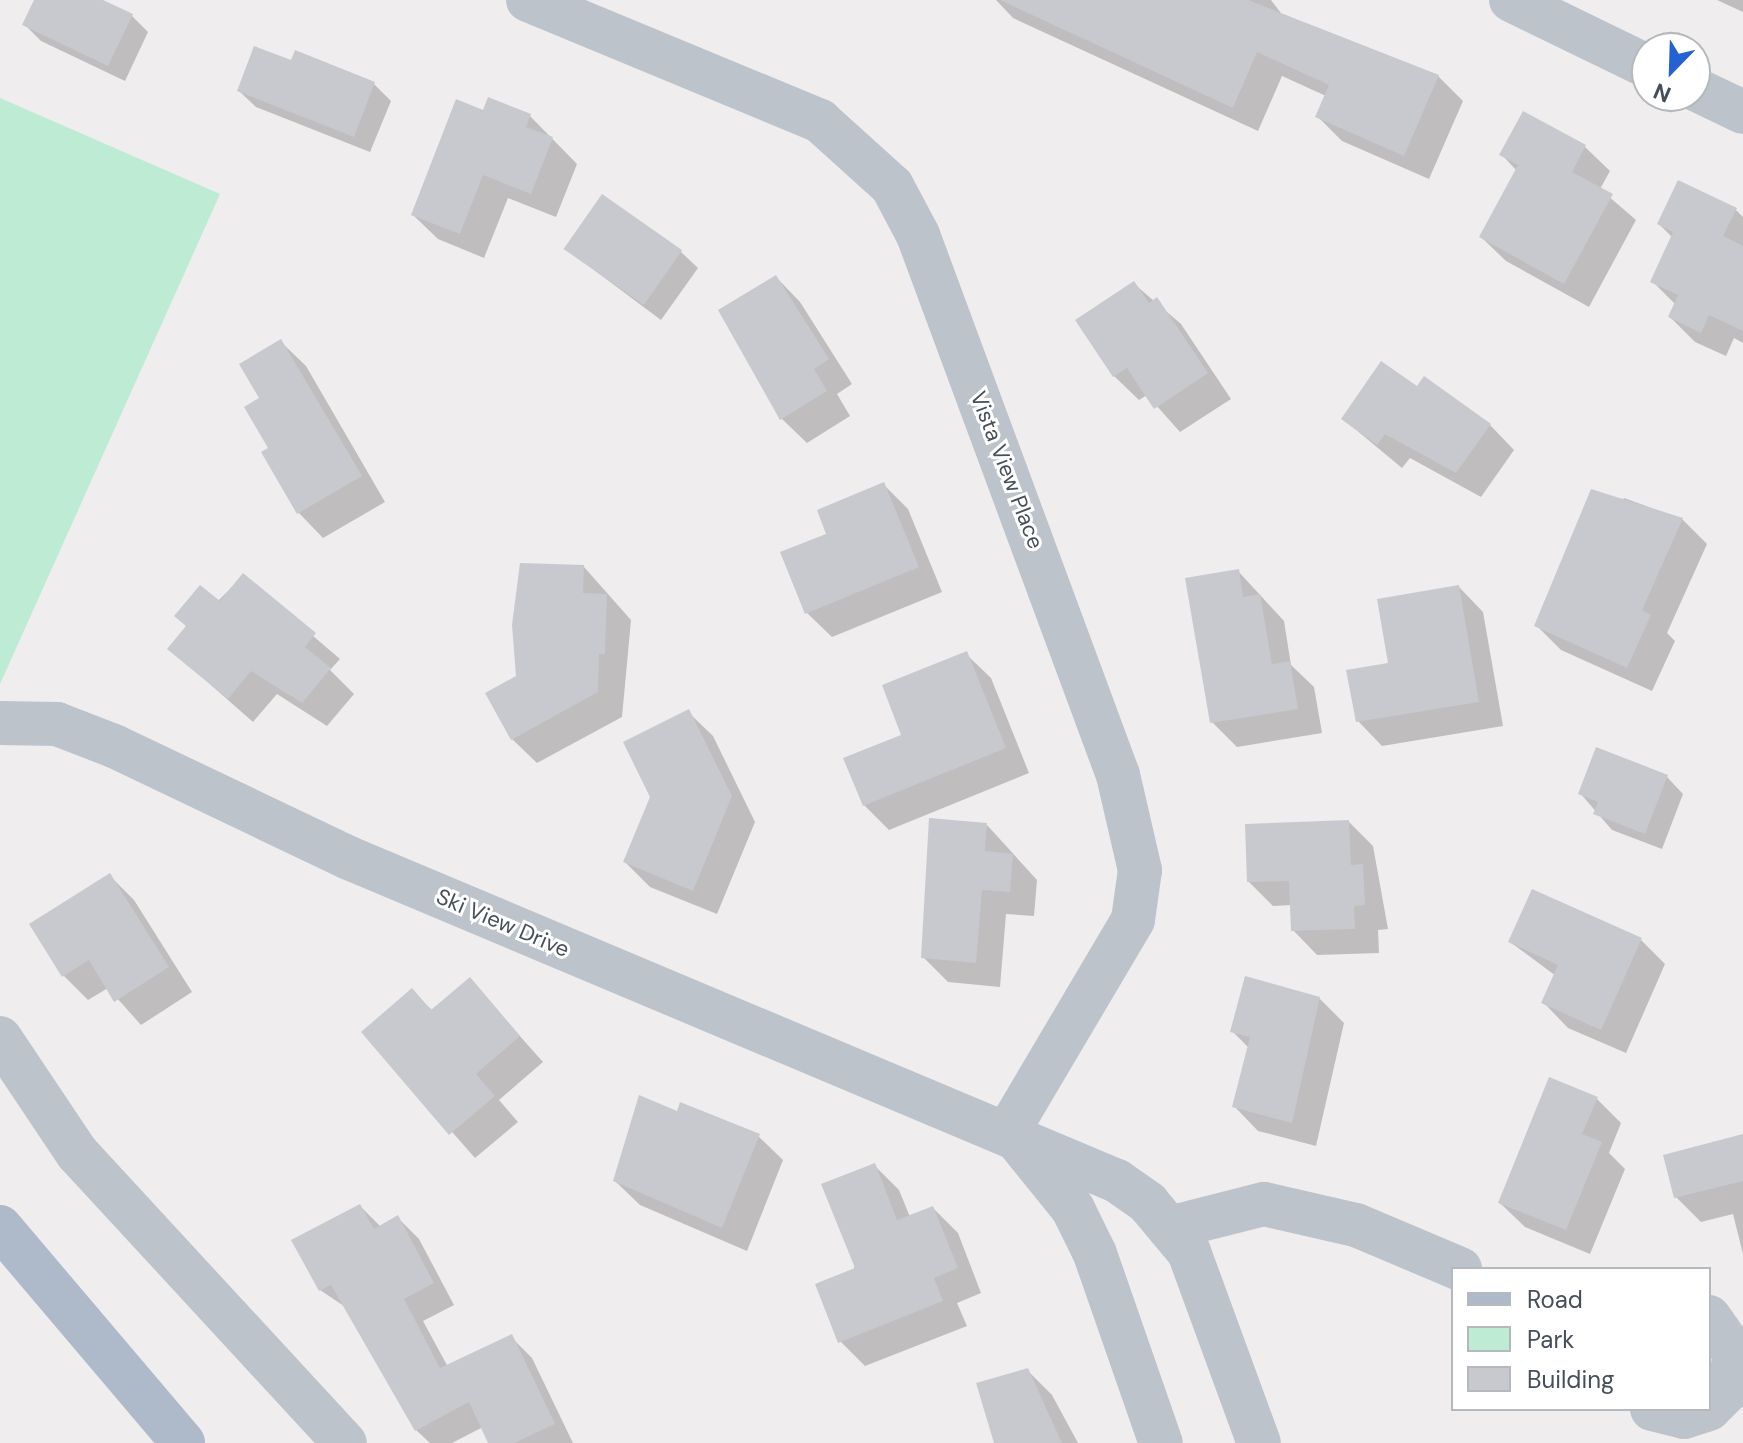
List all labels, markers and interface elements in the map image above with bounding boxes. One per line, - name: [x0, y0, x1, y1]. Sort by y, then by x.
- north arrow: [1631, 32, 1711, 112]
- text: N: [1649, 76, 1675, 109]
- street label: Vista View Place: [965, 388, 1049, 552]
- street label: Ski View Drive: [433, 883, 573, 963]
- legend: [1451, 1267, 1711, 1411]
- text: Road: [1527, 1284, 1583, 1315]
- text: Park: [1527, 1324, 1574, 1355]
- text: Building: [1527, 1364, 1614, 1395]

